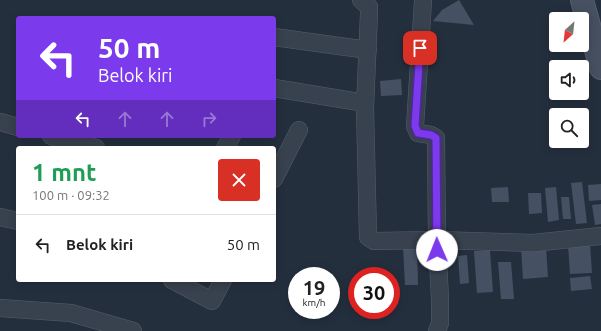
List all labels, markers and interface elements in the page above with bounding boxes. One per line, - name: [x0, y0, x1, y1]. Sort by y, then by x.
- north arrow: [549, 12, 589, 52]
- map controls: [549, 12, 589, 148]
- pin: [403, 31, 437, 65]
- icon: left: [32, 32, 84, 84]
- text: 50 m: [98, 32, 160, 63]
- icon: arrive: [409, 37, 431, 59]
- button: sound: [549, 60, 589, 100]
- text: Belok kiri: [98, 65, 172, 85]
- icon: left: [72, 108, 94, 130]
- icon: ahead: [114, 108, 136, 130]
- icon: ahead: [156, 108, 178, 130]
- icon: right: [198, 108, 220, 130]
- button: search: [549, 108, 589, 148]
- text: 1 mnt: [32, 159, 96, 186]
- button: close: [218, 159, 260, 201]
- text: 100 m · 09:32: [32, 188, 110, 202]
- position arrow: [416, 229, 458, 271]
- icon: left: [32, 234, 54, 256]
- text: Belok kiri: [66, 236, 133, 253]
- text: 50 m: [227, 236, 260, 253]
- speed limit sign: 30: [348, 267, 400, 319]
- text: 19: [303, 276, 325, 299]
- text: km/h: [302, 297, 326, 308]

